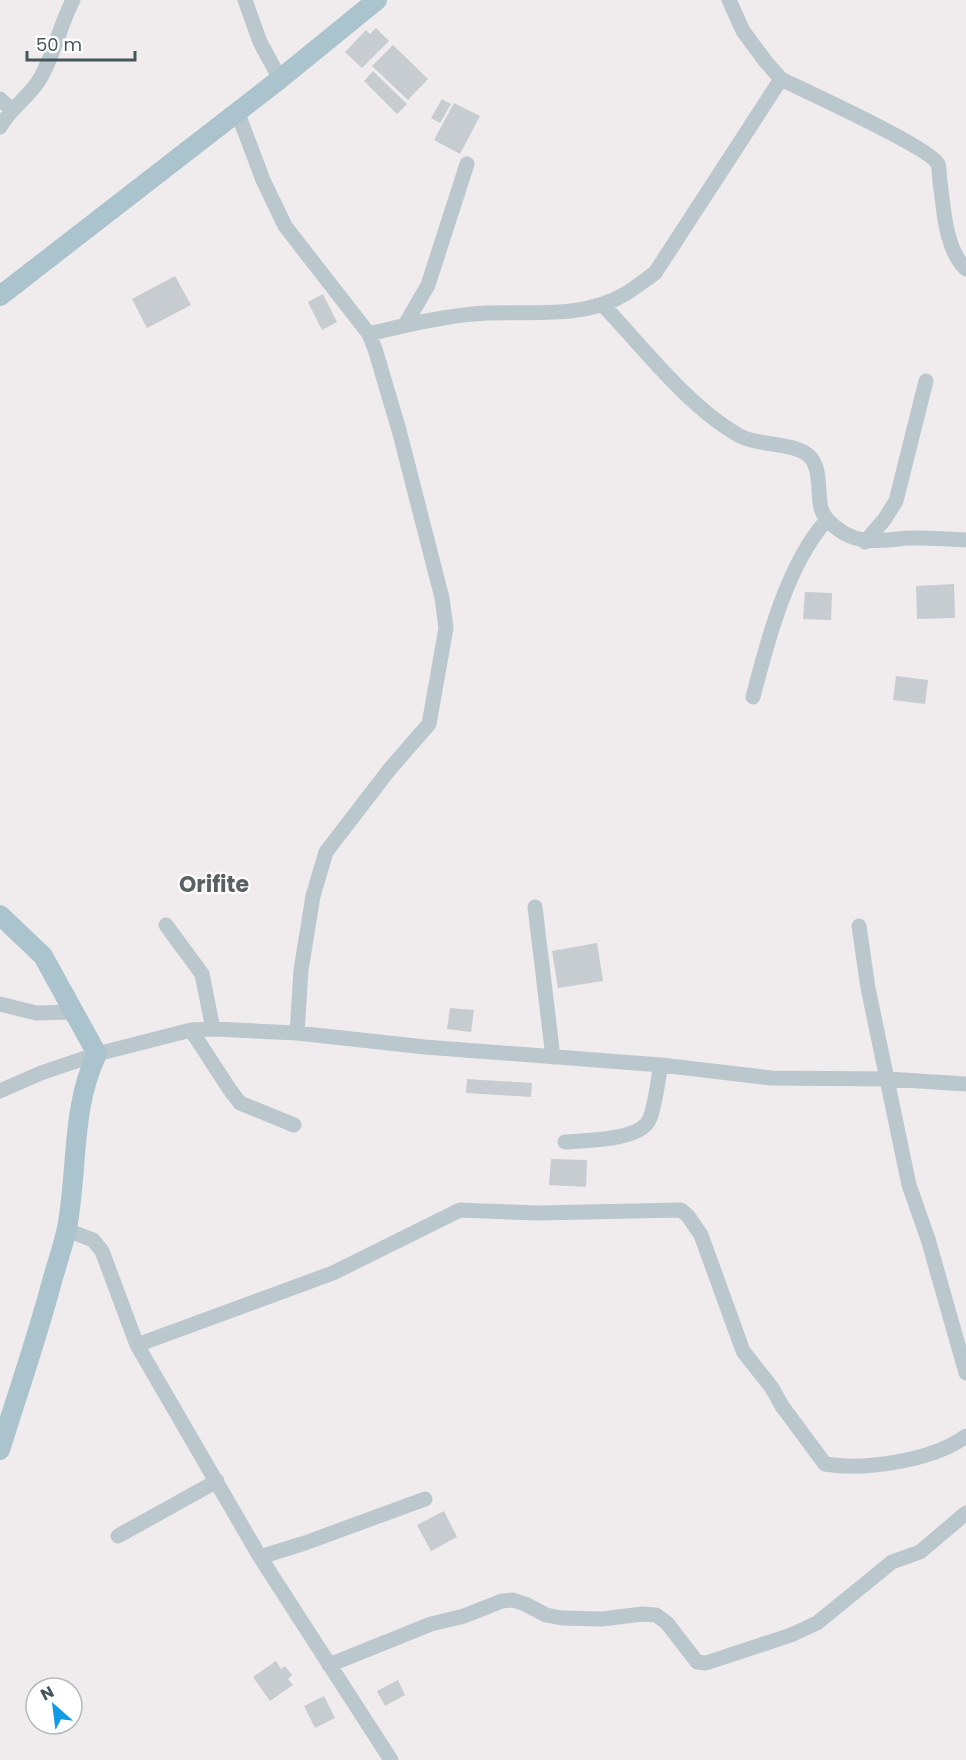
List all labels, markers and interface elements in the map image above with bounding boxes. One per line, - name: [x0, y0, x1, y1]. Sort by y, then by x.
- scale bar: [27, 24, 135, 62]
- text: 50 m: [36, 32, 82, 57]
- district label: Orifite: [179, 869, 249, 900]
- north arrow: [24, 1676, 84, 1736]
- text: N: [36, 1680, 58, 1706]

